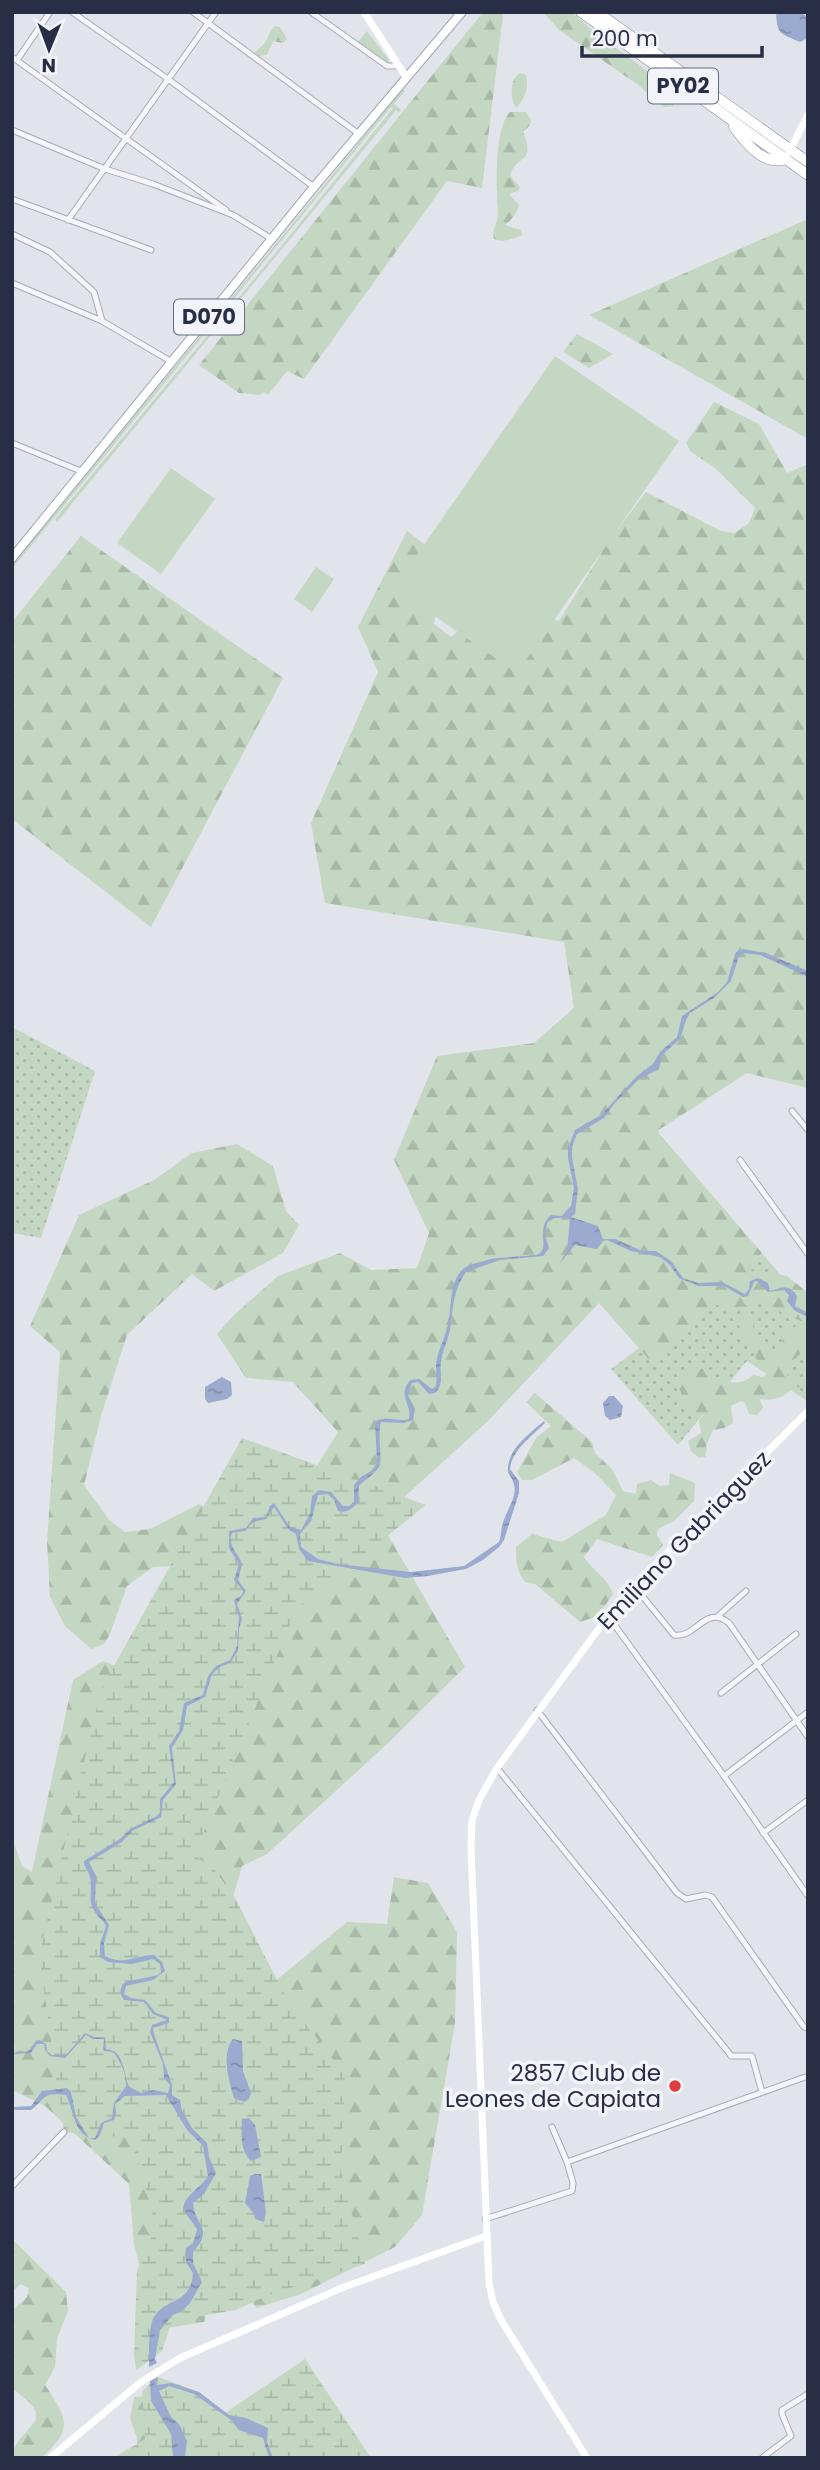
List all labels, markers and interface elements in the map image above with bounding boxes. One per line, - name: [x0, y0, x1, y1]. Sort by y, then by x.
- north arrow: [14, 14, 84, 84]
- scale bar: [582, 14, 762, 58]
- text: 200 m: [592, 24, 658, 53]
- text: N: [41, 52, 56, 79]
- road number: PY02: [648, 68, 718, 104]
- road number: D070: [174, 300, 244, 334]
- street label: Emiliano Gabriaguez: [590, 1444, 778, 1636]
- place label: 2857 Club de Leones de Capiata: [445, 2057, 661, 2115]
- marker: 2857 Club de Leones de Capiata: [667, 2078, 683, 2094]

